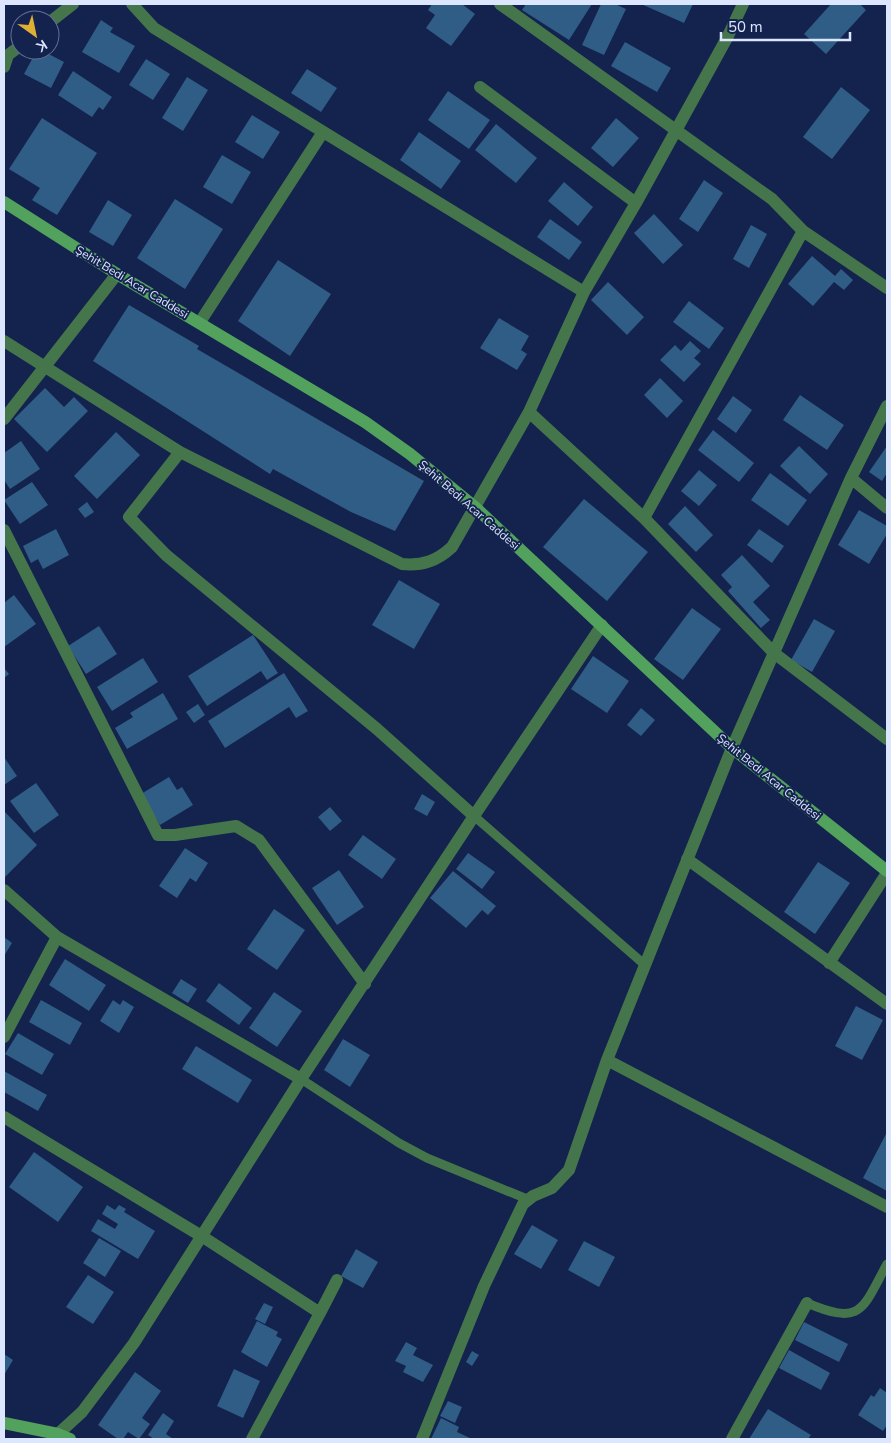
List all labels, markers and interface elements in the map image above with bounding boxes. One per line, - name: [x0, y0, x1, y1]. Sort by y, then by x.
- north arrow: [10, 10, 60, 60]
- scale bar: [721, 10, 850, 42]
- text: 50 m: [728, 17, 763, 37]
- text: K: [32, 35, 51, 56]
- street label: Şehit Bedi Acar Caddesi: [73, 242, 191, 322]
- street label: Şehit Bedi Acar Caddesi: [415, 457, 523, 553]
- street label: Şehit Bedi Acar Caddesi: [714, 730, 824, 824]

